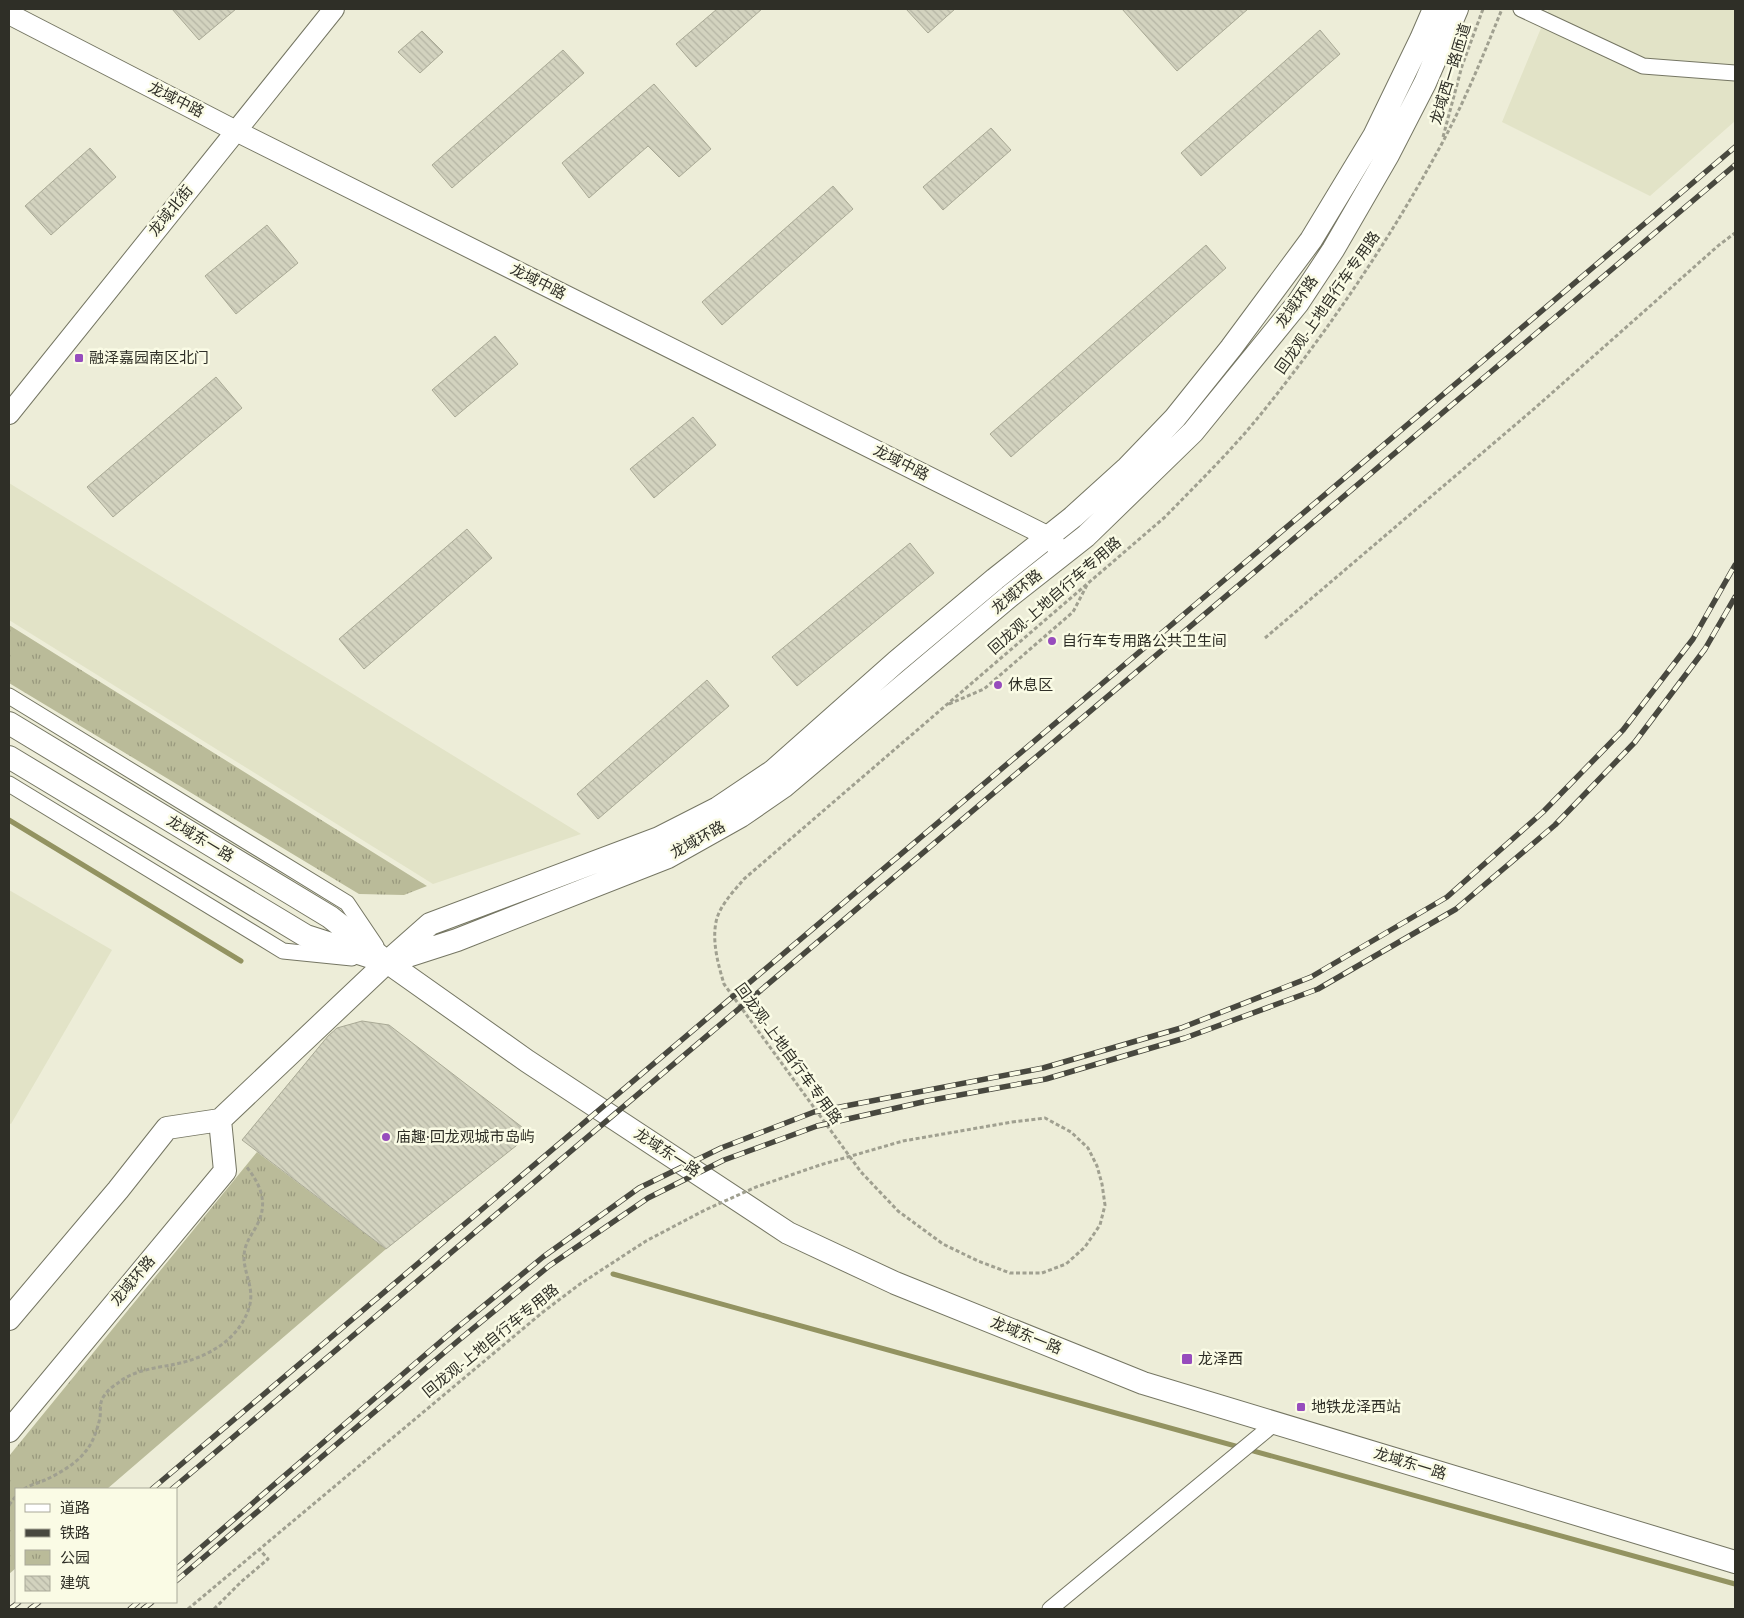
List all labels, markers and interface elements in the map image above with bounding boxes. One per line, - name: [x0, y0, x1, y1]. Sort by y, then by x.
- street label: 龙域西一路匝道: [1426, 21, 1476, 127]
- street label: 龙域中路: [144, 77, 208, 123]
- street label: 龙域北街: [144, 181, 198, 241]
- street label: 回龙观-上地自行车专用路: [1271, 227, 1385, 379]
- street label: 龙域中路: [506, 259, 570, 305]
- street label: 龙域环路: [1271, 272, 1323, 332]
- place label: 融泽嘉园南区北门: [89, 348, 209, 369]
- marker: 融泽嘉园南区北门: [73, 352, 85, 364]
- street label: 龙域中路: [869, 440, 933, 486]
- street label: 回龙观-上地自行车专用路: [984, 532, 1126, 660]
- street label: 龙域环路: [987, 565, 1047, 619]
- place label: 自行车专用路公共卫生间: [1062, 631, 1227, 652]
- marker: 自行车专用路公共卫生间: [1046, 635, 1058, 647]
- place label: 休息区: [1008, 675, 1053, 696]
- marker: 休息区: [992, 679, 1004, 691]
- street label: 龙域东一路: [162, 811, 238, 867]
- street label: 龙域环路: [667, 816, 729, 864]
- street label: 回龙观-上地自行车专用路: [730, 979, 846, 1129]
- street label: 龙域东一路: [630, 1124, 704, 1182]
- place label: 庙趣·回龙观城市岛屿: [396, 1127, 535, 1148]
- marker: 庙趣·回龙观城市岛屿: [380, 1131, 392, 1143]
- street label: 龙域环路: [106, 1251, 160, 1311]
- street label: 回龙观-上地自行车专用路: [418, 1279, 564, 1403]
- street label: 龙域东一路: [987, 1312, 1065, 1360]
- place label: 龙泽西: [1198, 1349, 1243, 1370]
- marker: 龙泽西: [1180, 1352, 1194, 1366]
- place label: 地铁龙泽西站: [1311, 1397, 1401, 1418]
- marker: 地铁龙泽西站: [1295, 1401, 1307, 1413]
- street label: 龙域东一路: [1371, 1443, 1449, 1485]
- legend: [15, 1488, 178, 1603]
- text: 道路: [60, 1498, 90, 1519]
- text: 铁路: [60, 1523, 90, 1544]
- text: 公园: [60, 1548, 90, 1569]
- text: 建筑: [60, 1573, 90, 1594]

